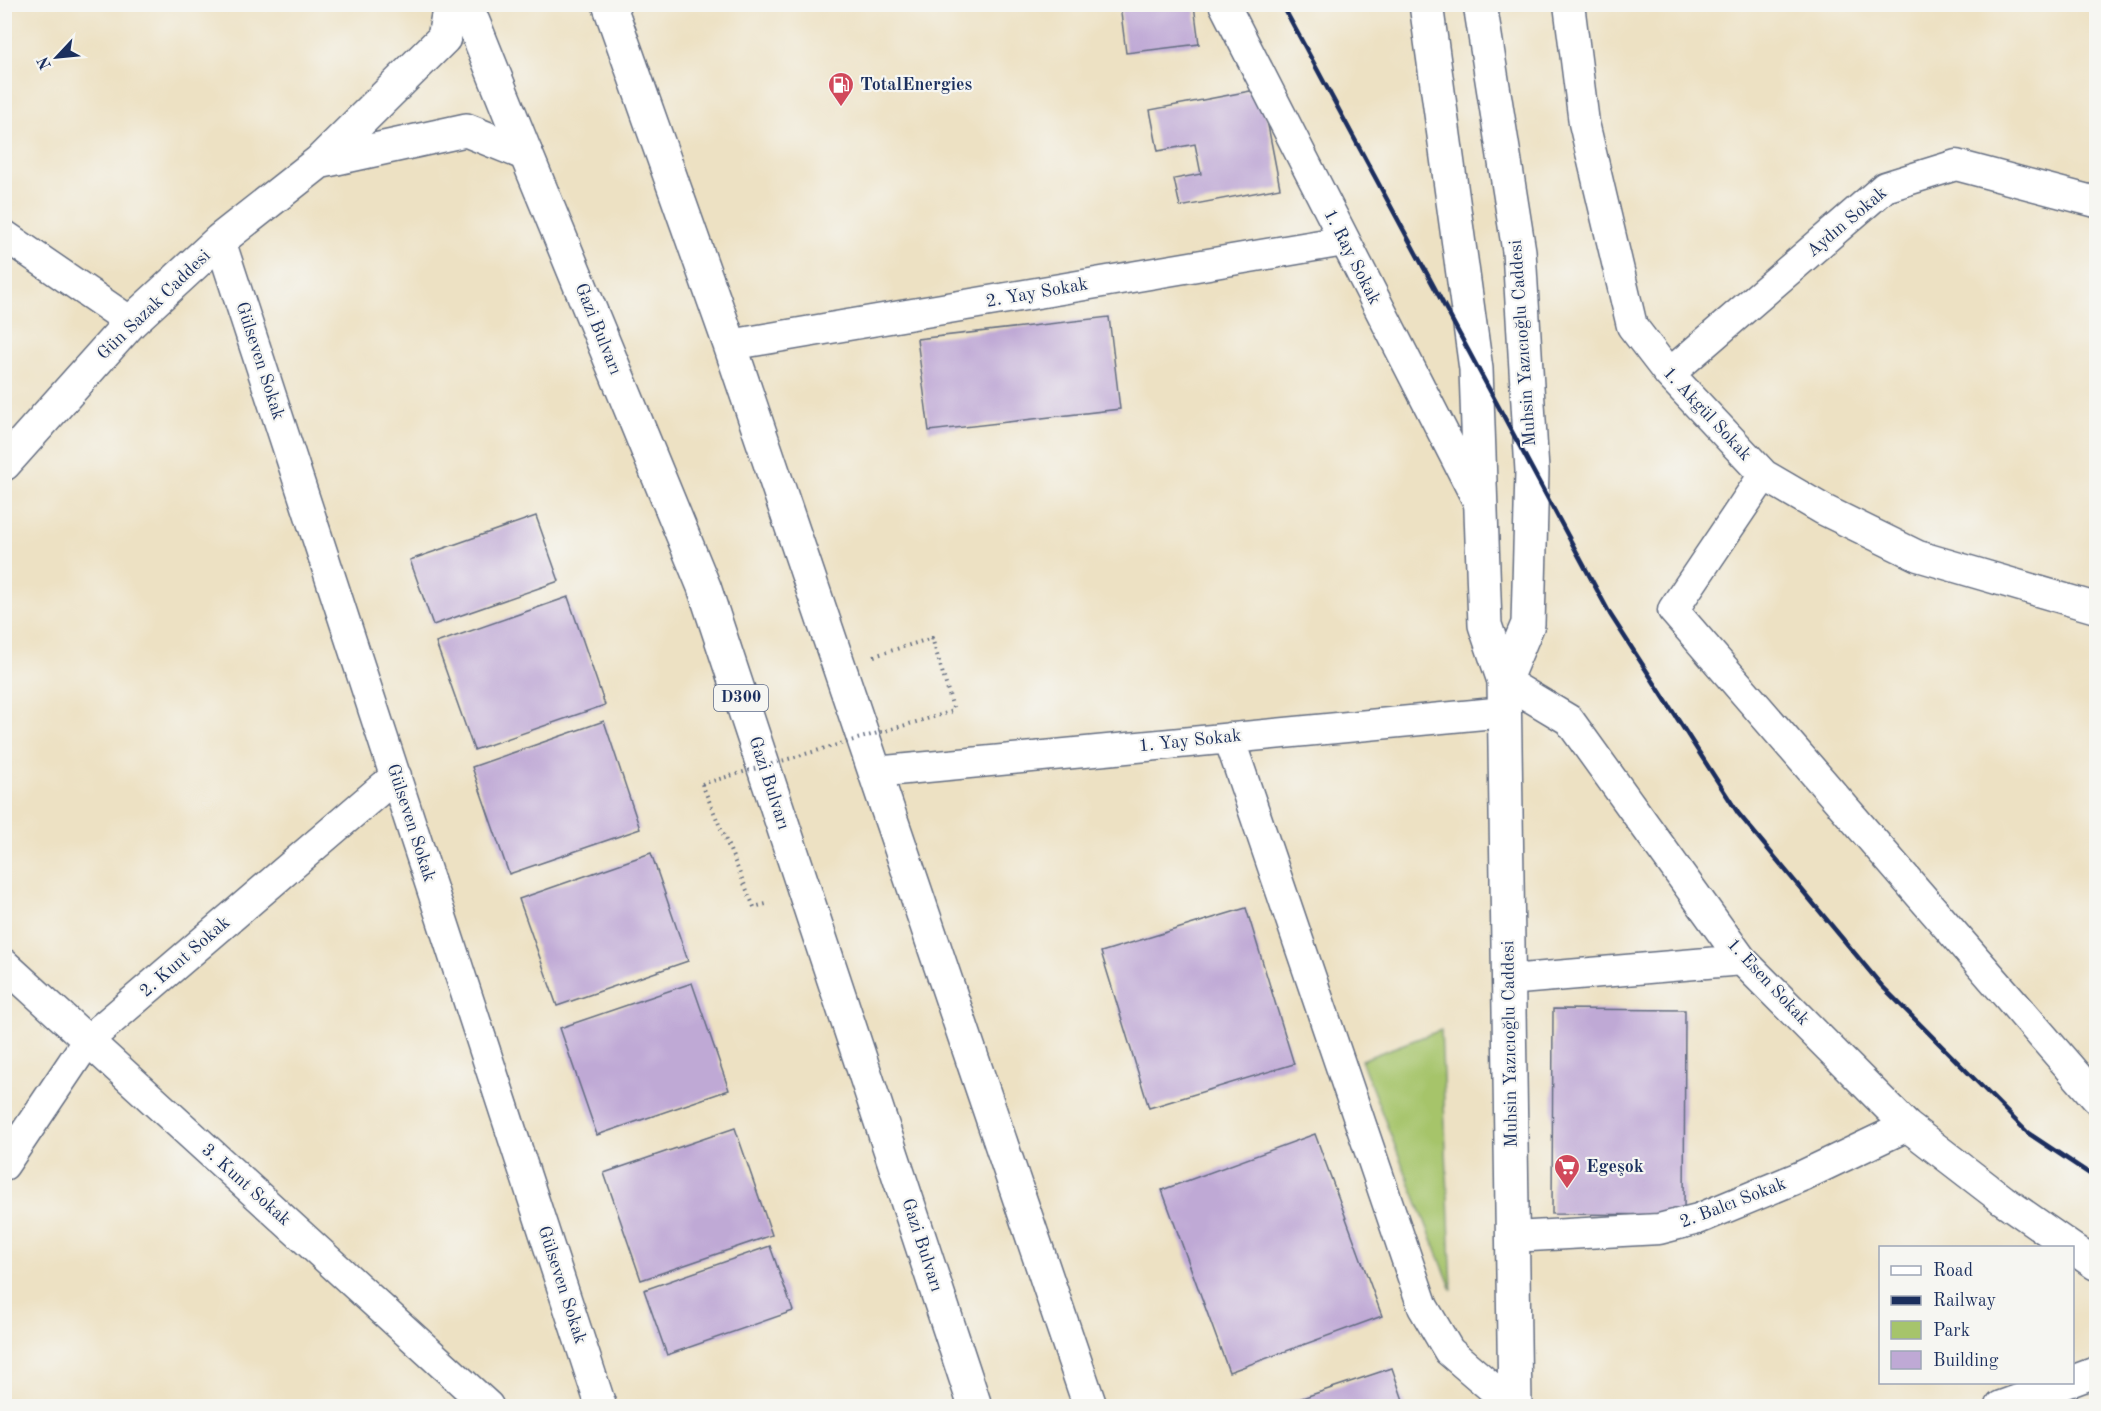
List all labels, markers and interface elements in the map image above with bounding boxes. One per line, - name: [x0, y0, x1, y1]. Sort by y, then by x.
- north arrow: [27, 27, 87, 87]
- text: N: [35, 53, 55, 72]
- fuel station icon: TotalEnergies: [826, 70, 856, 108]
- place label: TotalEnergies: [860, 76, 973, 94]
- street label: Aydın Sokak: [1804, 183, 1890, 261]
- street label: 1. Ray Sokak: [1320, 206, 1384, 308]
- street label: Muhsin Yazıcıoğlu Caddesi: [1507, 239, 1539, 447]
- street label: Gün Sazak Caddesi: [94, 247, 214, 363]
- street label: 2. Yay Sokak: [985, 275, 1089, 311]
- street label: Gazi Bulvarı: [572, 281, 624, 377]
- street label: Gülseven Sokak: [232, 300, 288, 422]
- street label: 1. Akgül Sokak: [1659, 364, 1755, 464]
- road number: D300: [714, 685, 768, 711]
- street label: 1. Yay Sokak: [1138, 727, 1242, 755]
- street label: Gazi Bulvarı: [746, 734, 793, 832]
- street label: Gülseven Sokak: [383, 762, 439, 884]
- street label: 2. Kunt Sokak: [137, 913, 233, 1001]
- street label: 1. Esen Sokak: [1723, 935, 1813, 1029]
- street label: Muhsin Yazıcıoğlu Caddesi: [1499, 940, 1521, 1148]
- street label: 3. Kunt Sokak: [198, 1141, 294, 1229]
- supermarket icon: Egeşok: [1552, 1152, 1582, 1190]
- place label: Egeşok: [1586, 1158, 1644, 1176]
- street label: 2. Balcı Sokak: [1677, 1175, 1789, 1231]
- street label: Gazi Bulvarı: [899, 1196, 946, 1294]
- street label: Gülseven Sokak: [534, 1224, 590, 1346]
- legend: [1879, 1246, 2074, 1384]
- text: Road: [1933, 1262, 1973, 1280]
- text: Railway: [1933, 1292, 1996, 1310]
- text: Park: [1933, 1322, 1970, 1340]
- text: Building: [1933, 1352, 1999, 1370]

